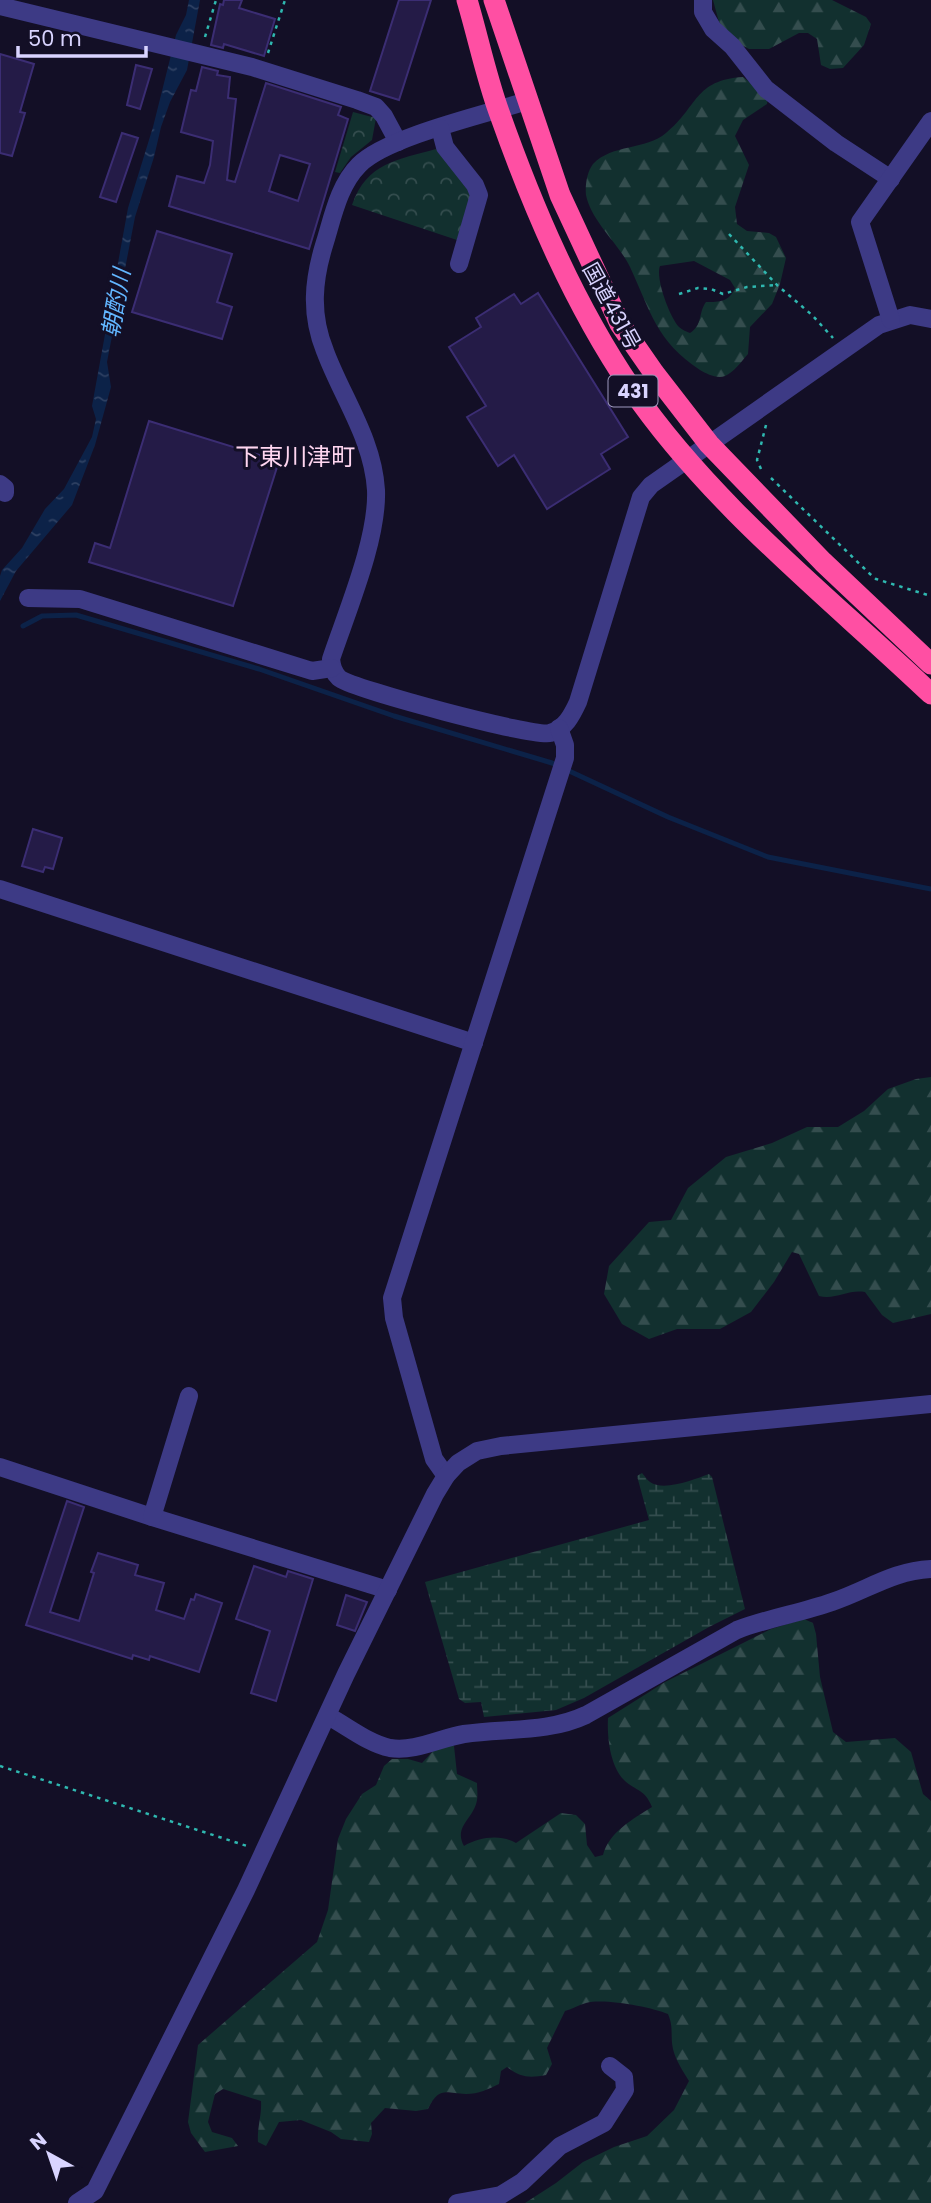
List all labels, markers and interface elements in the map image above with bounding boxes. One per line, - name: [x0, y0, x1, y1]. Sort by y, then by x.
- scale bar: [18, 14, 145, 58]
- text: 50 m: [28, 24, 82, 53]
- street label: 国道431号: [576, 257, 648, 355]
- water label: 朝酌川: [94, 263, 138, 340]
- road number: 431: [608, 376, 658, 406]
- district label: 下東川津町: [235, 440, 355, 473]
- north arrow: [14, 2119, 84, 2189]
- text: N: [24, 2126, 53, 2156]

